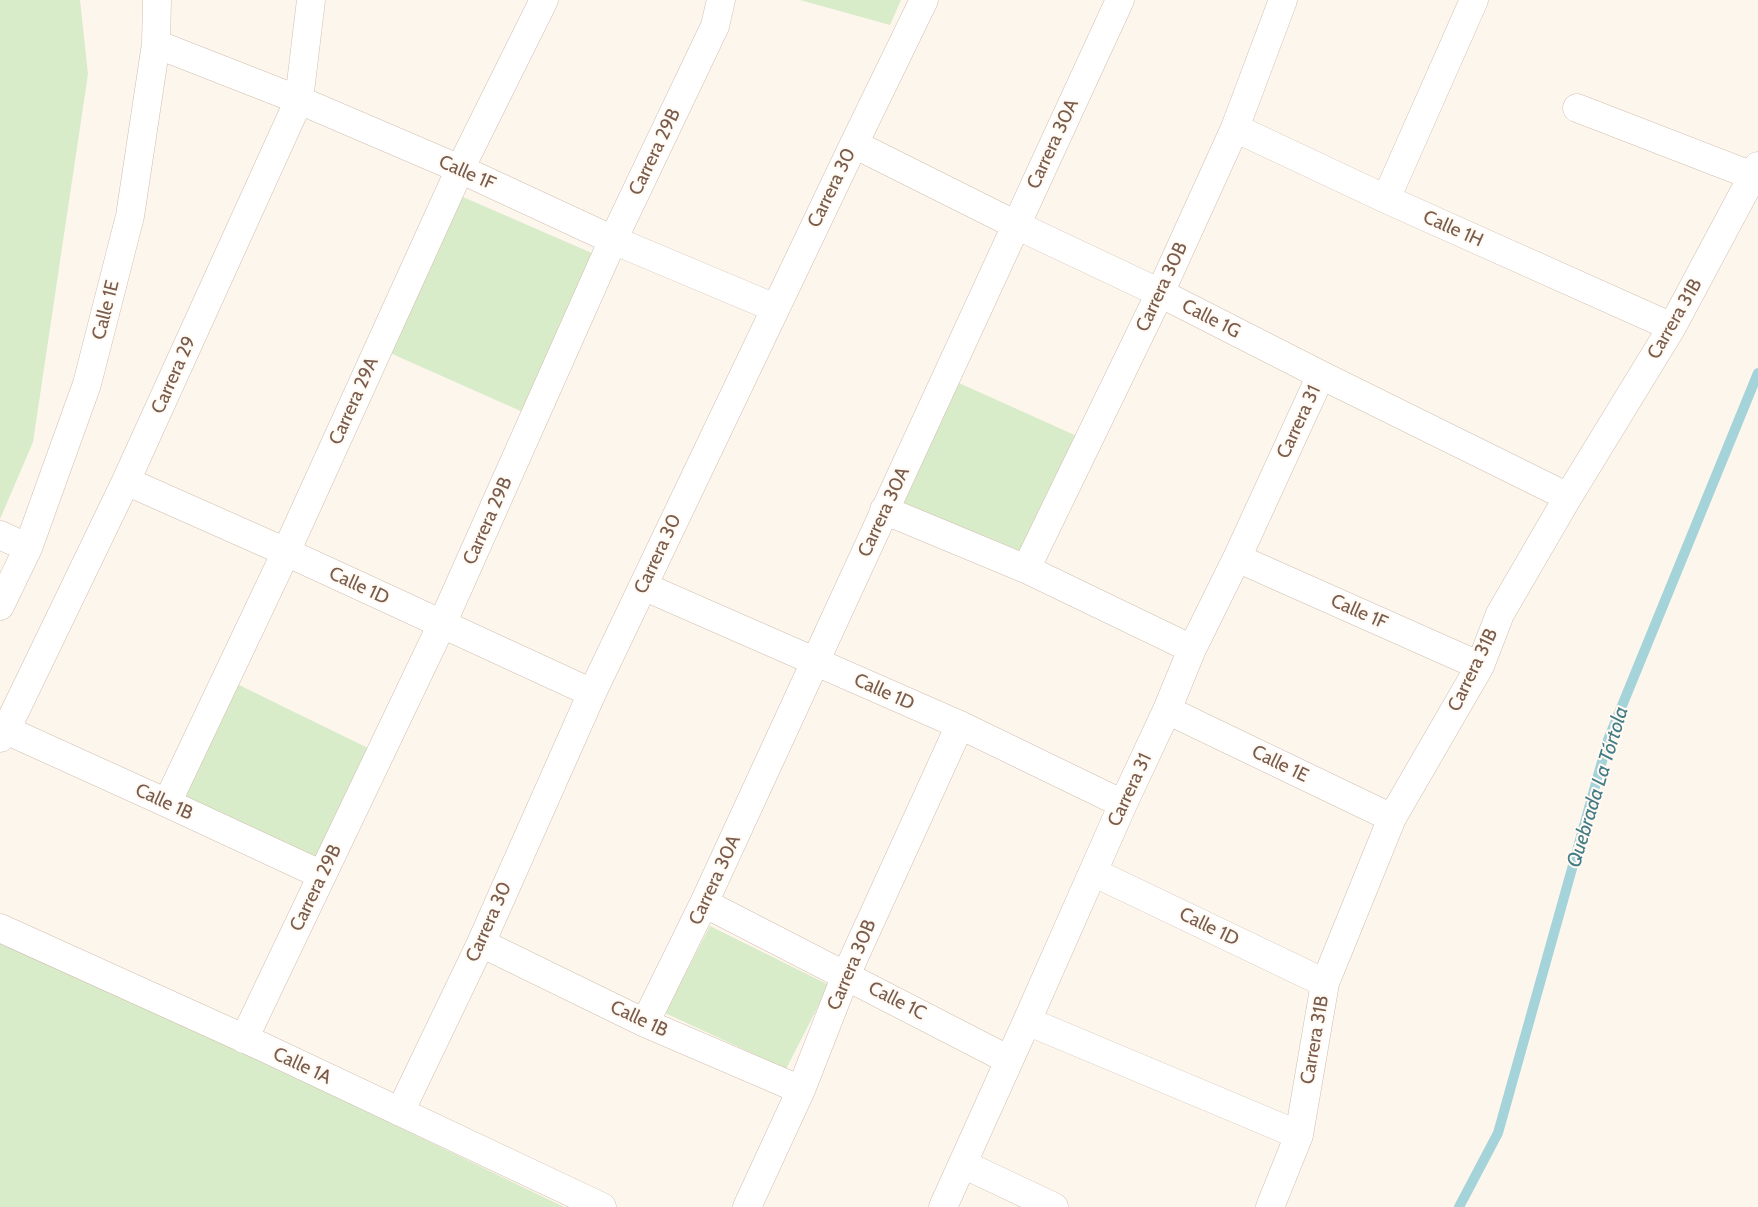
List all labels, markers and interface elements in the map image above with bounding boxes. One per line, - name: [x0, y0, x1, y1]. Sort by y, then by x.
- street label: Carrera 30A: [1022, 95, 1084, 193]
- street label: Carrera 29B: [624, 105, 686, 199]
- street label: Carrera 30: [803, 145, 861, 231]
- street label: Calle 1F: [435, 150, 499, 196]
- street label: Calle 1H: [1419, 206, 1487, 252]
- street label: Carrera 30B: [1131, 238, 1193, 336]
- street label: Carrera 31B: [1643, 275, 1707, 363]
- street label: Calle 1E: [88, 278, 124, 342]
- street label: Calle 1G: [1178, 295, 1244, 343]
- street label: Carrera 29: [147, 333, 201, 417]
- street label: Carrera 29A: [325, 354, 383, 448]
- street label: Carrera 31: [1272, 382, 1326, 462]
- street label: Carrera 30A: [853, 463, 915, 561]
- street label: Carrera 29B: [459, 474, 517, 568]
- street label: Carrera 30: [630, 511, 686, 597]
- street label: Calle 1D: [325, 562, 393, 610]
- street label: Calle 1F: [1327, 589, 1391, 635]
- street label: Carrera 31B: [1443, 625, 1503, 715]
- street label: Calle 1D: [850, 669, 918, 715]
- water label: Quebrada La Tórtola: [1562, 704, 1634, 870]
- street label: Calle 1E: [1248, 741, 1312, 787]
- street label: Carrera 31: [1103, 750, 1157, 830]
- street label: Calle 1B: [131, 779, 197, 825]
- street label: Carrera 30A: [684, 831, 746, 929]
- street label: Carrera 29B: [285, 841, 347, 935]
- street label: Carrera 30: [461, 878, 517, 966]
- street label: Calle 1D: [1175, 903, 1243, 951]
- street label: Carrera 30B: [823, 916, 881, 1014]
- street label: Calle 1C: [864, 977, 930, 1025]
- street label: Carrera 31B: [1296, 994, 1334, 1086]
- street label: Calle 1B: [606, 996, 672, 1042]
- street label: Calle 1A: [269, 1043, 335, 1089]

